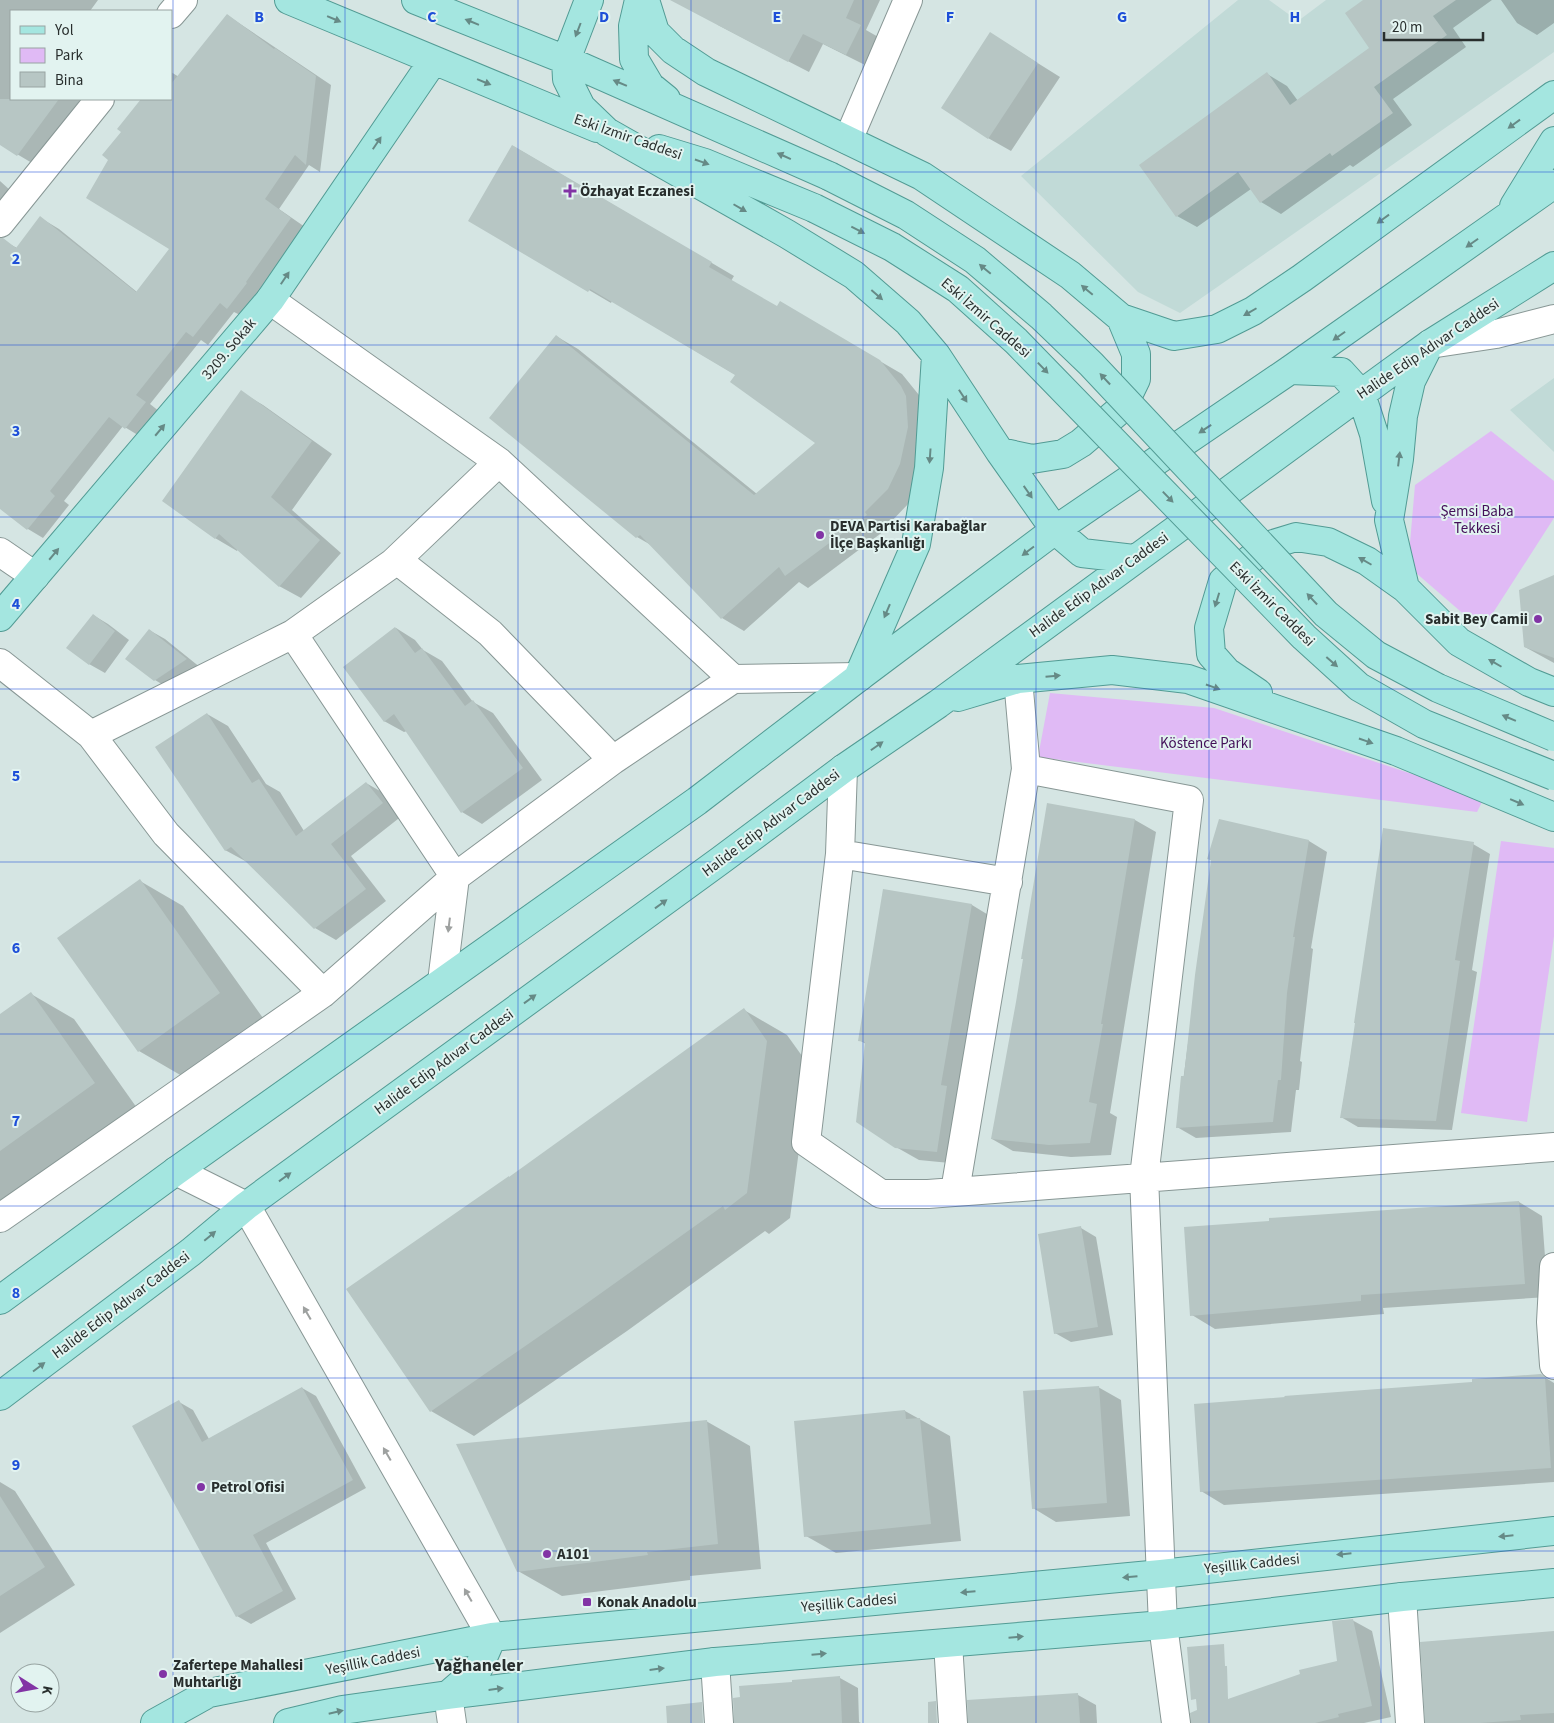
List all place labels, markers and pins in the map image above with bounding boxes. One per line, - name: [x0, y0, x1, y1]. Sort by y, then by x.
- place label: Özhayat Eczanesi: [580, 181, 694, 202]
- marker: Özhayat Eczanesi: [564, 185, 576, 197]
- place label: DEVA Partisi Karabağlar İlçe Başkanlığı: [830, 516, 986, 554]
- marker: DEVA Partisi Karabağlar İlçe Başkanlığı: [814, 529, 826, 541]
- place label: Sabit Bey Camii: [1425, 609, 1528, 630]
- marker: Sabit Bey Camii: [1532, 613, 1544, 625]
- place label: Petrol Ofisi: [211, 1477, 285, 1498]
- marker: Petrol Ofisi: [195, 1481, 207, 1493]
- place label: A101: [556, 1544, 589, 1565]
- marker: A101: [541, 1548, 553, 1560]
- place label: Konak Anadolu: [597, 1592, 697, 1613]
- marker: Konak Anadolu: [581, 1596, 593, 1608]
- place label: Zafertepe Mahallesi Muhtarlığı: [173, 1655, 303, 1693]
- marker: Zafertepe Mahallesi Muhtarlığı: [157, 1668, 169, 1680]

